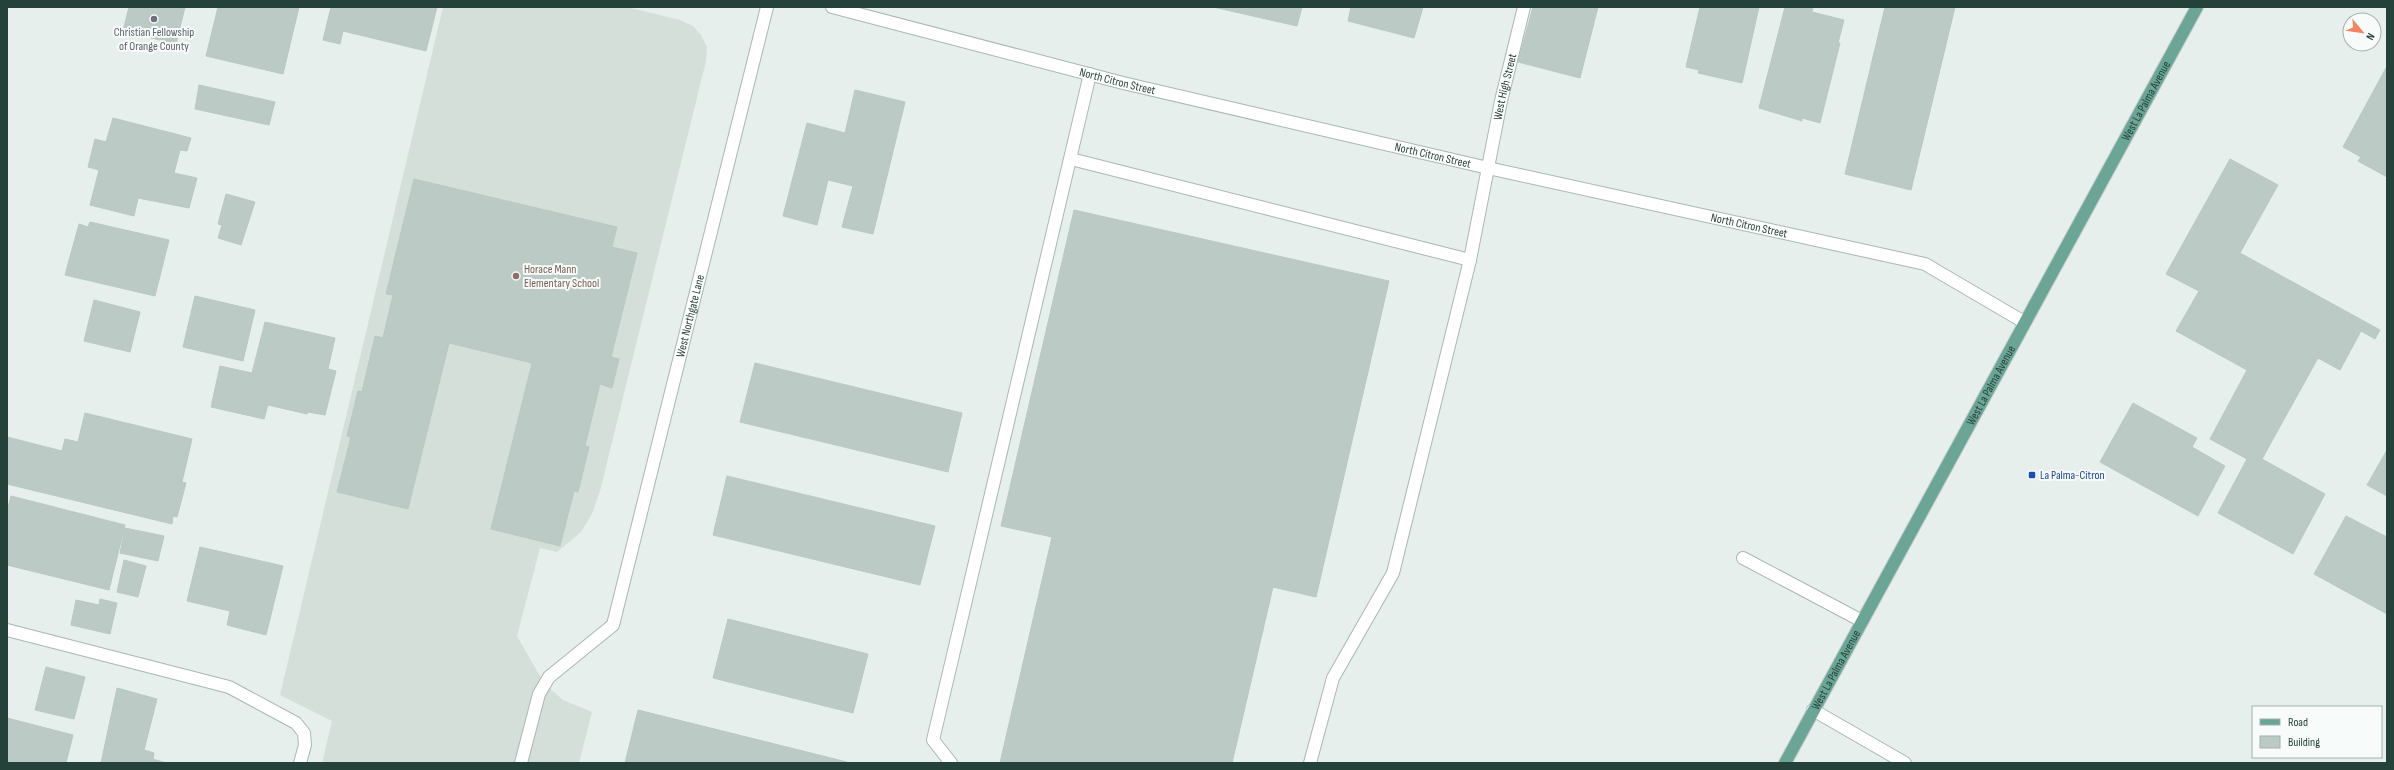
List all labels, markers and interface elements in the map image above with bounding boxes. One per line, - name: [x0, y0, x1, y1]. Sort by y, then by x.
- north arrow: [2342, 12, 2382, 52]
- marker: Christian Fellowship of Orange County: [149, 14, 159, 24]
- place label: Christian Fellowship of Orange County: [114, 25, 194, 54]
- text: N: [2363, 31, 2377, 42]
- street label: West High Street: [1490, 52, 1520, 121]
- street label: West La Palma Avenue: [2118, 58, 2174, 144]
- street label: North Citron Street: [1078, 65, 1157, 98]
- street label: North Citron Street: [1393, 140, 1473, 172]
- street label: North Citron Street: [1710, 210, 1789, 242]
- place label: Horace Mann Elementary School: [524, 262, 599, 291]
- marker: Horace Mann Elementary School: [511, 271, 521, 281]
- street label: West Northgate Lane: [673, 273, 708, 359]
- street label: West La Palma Avenue: [1963, 343, 2019, 428]
- place label: La Palma-Citron: [2040, 468, 2105, 483]
- marker: La Palma-Citron: [2027, 470, 2037, 480]
- street label: West La Palma Avenue: [1808, 627, 1864, 713]
- legend: [2252, 706, 2382, 758]
- text: Road: [2288, 715, 2308, 730]
- text: Building: [2288, 735, 2320, 750]

